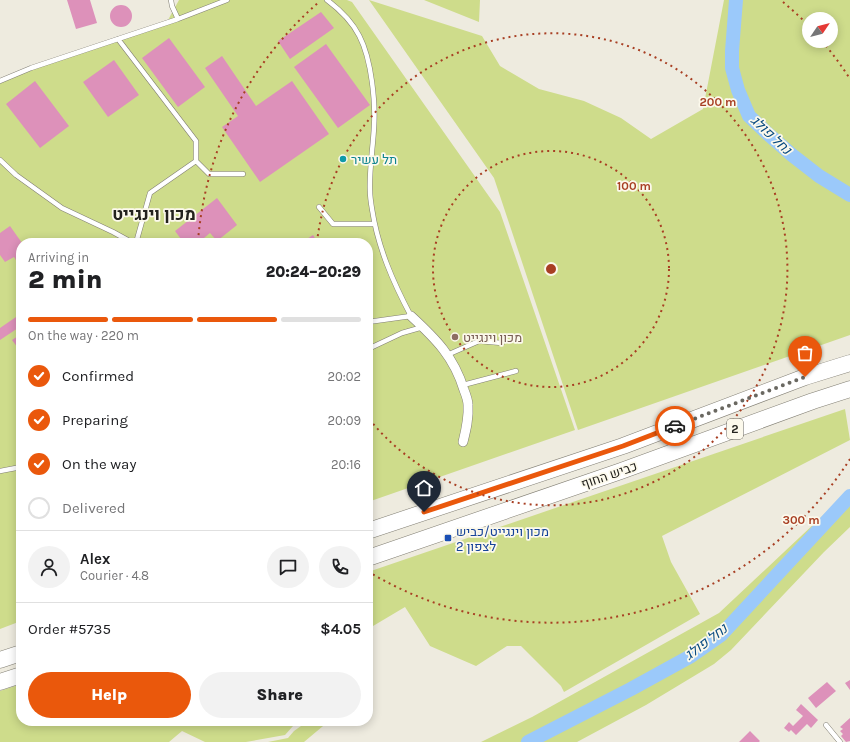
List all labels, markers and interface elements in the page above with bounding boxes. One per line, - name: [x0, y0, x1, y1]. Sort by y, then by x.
- north arrow: [802, 12, 838, 48]
- map controls: [802, 12, 838, 48]
- text: 200 m: [700, 95, 736, 109]
- water label: נחל פולג: [747, 112, 795, 159]
- place label: תל עשיר: [351, 152, 397, 167]
- marker: תל עשיר: [338, 154, 348, 164]
- text: 100 m: [617, 179, 651, 193]
- district label: מכון וינגייט: [112, 204, 196, 224]
- text: Arriving in: [28, 250, 89, 265]
- centre of rings: [544, 262, 558, 276]
- text: 20:24–20:29: [266, 263, 361, 281]
- text: 2 min: [28, 264, 103, 295]
- text: On the way · 220 m: [28, 328, 139, 343]
- place label: מכון וינגייט: [463, 330, 522, 345]
- marker: מכון וינגייט: [450, 332, 460, 342]
- pin: [788, 336, 822, 377]
- icon: bag: [794, 342, 816, 364]
- icon: check: [28, 365, 50, 387]
- text: Confirmed: [62, 367, 134, 385]
- text: 20:02: [328, 369, 361, 384]
- courier: [655, 406, 695, 446]
- icon: check: [28, 409, 50, 431]
- text: Preparing: [62, 411, 128, 429]
- text: 20:09: [327, 413, 361, 428]
- icon: car: [664, 415, 686, 437]
- road number: 2: [727, 419, 743, 439]
- icon: check: [28, 453, 50, 475]
- text: On the way: [62, 455, 136, 473]
- text: 20:16: [331, 457, 361, 472]
- street label: כביש החוף: [579, 458, 639, 492]
- pin: [407, 471, 441, 512]
- icon: home: [413, 477, 435, 499]
- text: Delivered: [62, 499, 126, 517]
- text: 300 m: [782, 513, 820, 527]
- place label: מכון וינגייט/כביש 2 לצפון: [456, 524, 549, 554]
- marker: מכון וינגייט/כביש 2 לצפון: [443, 533, 453, 543]
- button: person: [28, 546, 70, 588]
- button: chat: [267, 546, 309, 588]
- button: phone: [319, 546, 361, 588]
- text: Alex: [80, 550, 110, 568]
- text: Courier · 4.8: [80, 568, 149, 583]
- text: Order #5735: [28, 620, 111, 638]
- text: $4.05: [320, 620, 361, 638]
- water label: נחל פולג: [681, 620, 732, 664]
- button: Help: [28, 672, 191, 718]
- button: Share: [199, 672, 361, 718]

